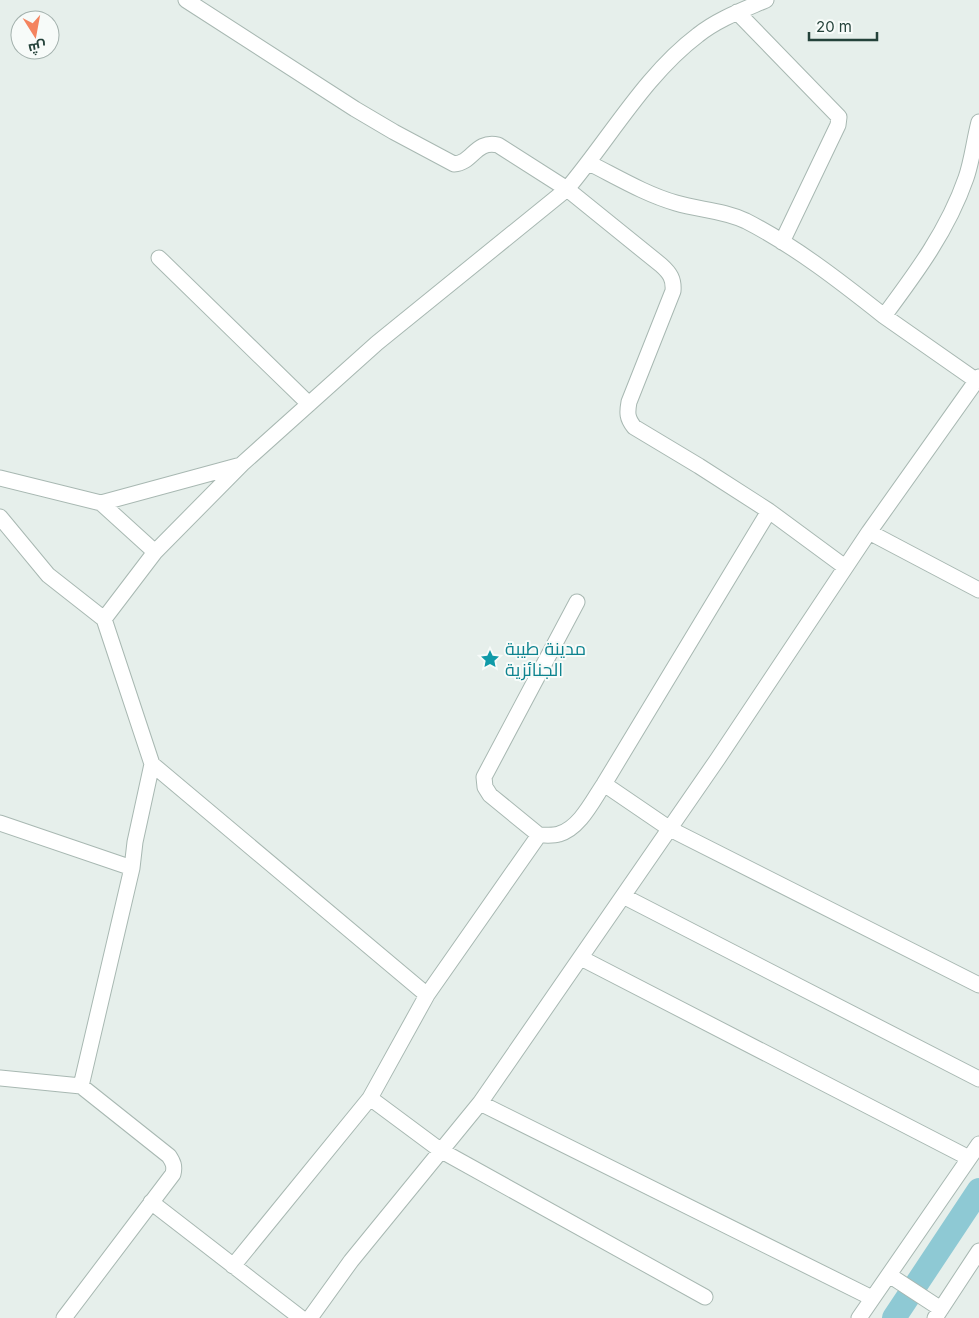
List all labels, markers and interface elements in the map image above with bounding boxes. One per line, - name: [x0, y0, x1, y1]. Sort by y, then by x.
- north arrow: [10, 10, 60, 60]
- scale bar: [809, 10, 876, 42]
- text: 20 m: [816, 17, 852, 36]
- text: ش: [27, 37, 48, 58]
- place label: مدينة طيبة الجنائزية: [505, 638, 586, 681]
- place icon: مدينة طيبة الجنائزية: [479, 648, 501, 670]

